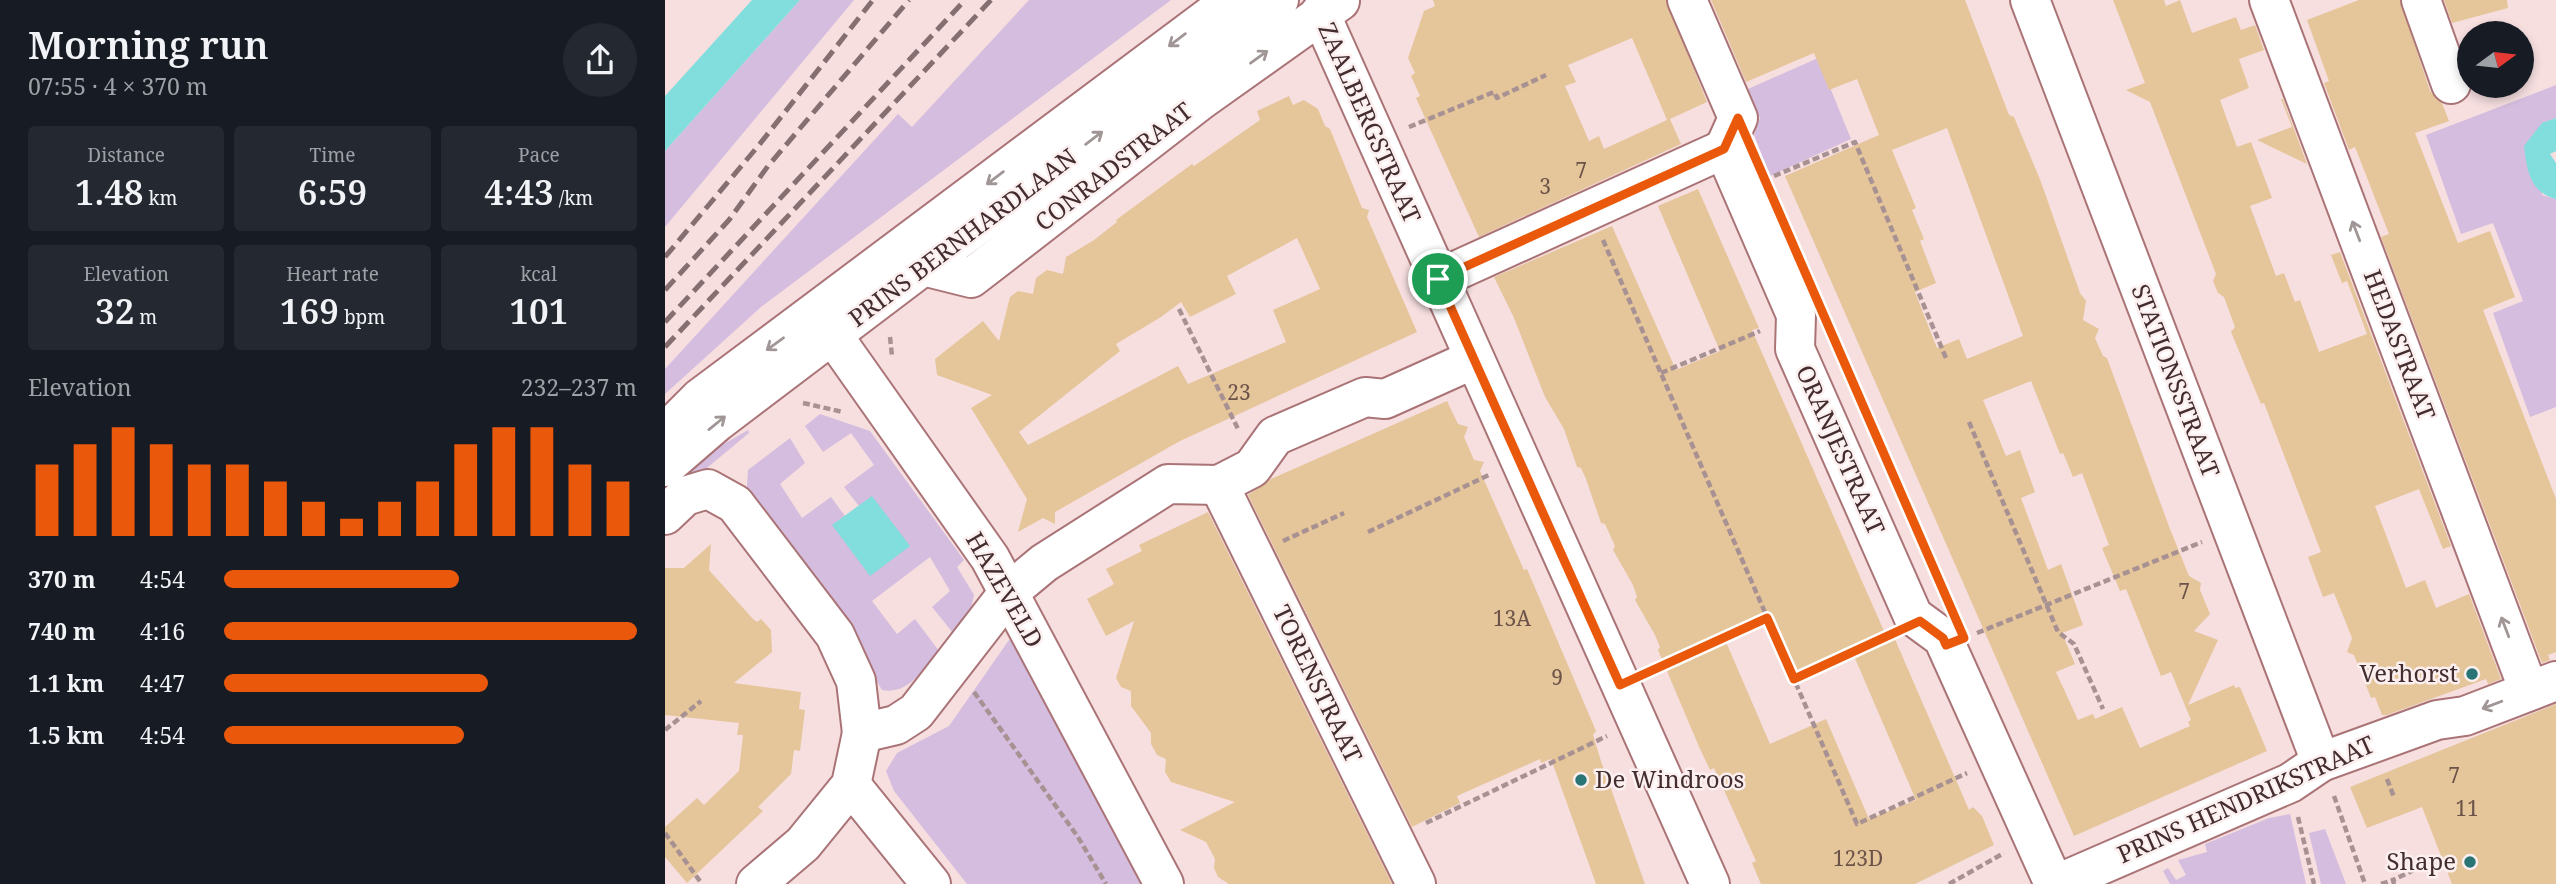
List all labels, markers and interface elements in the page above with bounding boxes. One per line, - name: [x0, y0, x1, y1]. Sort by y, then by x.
- street label: ZAALBERGSTRAAT: [1311, 17, 1430, 228]
- text: Morning run: [28, 18, 269, 70]
- north arrow: [2457, 21, 2534, 98]
- map controls: [2457, 21, 2534, 98]
- button: share: [563, 23, 637, 97]
- one-way arrow: [1168, 33, 1186, 48]
- one-way arrow: [1249, 50, 1268, 65]
- text: 07:55 · 4 × 370 m: [28, 70, 208, 102]
- street label: CONRADSTRAAT: [1028, 94, 1199, 238]
- one-way arrow: [1084, 131, 1103, 146]
- street label: PRINS BERNHARDLAAN: [841, 140, 1083, 334]
- text: Distance: [87, 142, 165, 168]
- text: Time: [310, 142, 355, 168]
- text: Pace: [518, 142, 560, 168]
- house number: 7: [1575, 156, 1587, 184]
- text: 1.48: [75, 168, 144, 215]
- text: 6:59: [298, 168, 367, 215]
- text: 4:43: [484, 168, 554, 215]
- one-way arrow: [986, 170, 1005, 185]
- house number: 3: [1539, 172, 1551, 200]
- text: km: [144, 185, 178, 211]
- text: /km: [554, 185, 593, 211]
- one-way arrow: [2348, 220, 2361, 242]
- pin: [1408, 249, 1468, 309]
- icon: arrive: [1419, 260, 1457, 298]
- text: Elevation: [83, 261, 169, 287]
- text: Heart rate: [286, 261, 379, 287]
- text: kcal: [520, 261, 557, 287]
- street label: HEDASTRAAT: [2357, 265, 2444, 424]
- street label: STATIONSSTRAAT: [2124, 279, 2228, 482]
- text: 32: [95, 287, 134, 334]
- text: 169: [280, 287, 339, 334]
- text: 101: [509, 287, 568, 334]
- text: m: [134, 304, 157, 330]
- text: bpm: [339, 304, 385, 330]
- one-way arrow: [765, 336, 784, 351]
- street label: ORANJESTRAAT: [1789, 359, 1894, 540]
- text: Elevation: [28, 371, 132, 403]
- text: 232–237 m: [521, 371, 637, 403]
- house number: 23: [1227, 378, 1251, 406]
- one-way arrow: [707, 415, 725, 431]
- street label: HAZEVELD: [959, 525, 1052, 653]
- text: 370 m: [28, 563, 96, 595]
- text: 4:54: [140, 563, 185, 595]
- house number: 7: [2178, 577, 2190, 605]
- street label: TORENSTRAAT: [1266, 599, 1371, 768]
- house number: 13A: [1493, 604, 1531, 632]
- text: 740 m: [28, 615, 96, 647]
- text: 4:16: [140, 615, 185, 647]
- one-way arrow: [2497, 617, 2510, 639]
- place label: Verhorst: [2359, 656, 2458, 689]
- house number: 9: [1551, 663, 1563, 691]
- marker: Verhorst: [2464, 666, 2480, 682]
- text: 1.1 km: [28, 667, 104, 699]
- text: 4:47: [140, 667, 185, 699]
- one-way arrow: [2482, 700, 2504, 712]
- text: 1.5 km: [28, 719, 104, 751]
- text: 4:54: [140, 719, 185, 751]
- street label: PRINS HENDRIKSTRAAT: [2112, 727, 2379, 870]
- house number: 7: [2448, 761, 2460, 789]
- place label: De Windroos: [1595, 762, 1744, 795]
- marker: De Windroos: [1573, 772, 1589, 788]
- house number: 11: [2455, 794, 2479, 822]
- house number: 123D: [1833, 844, 1883, 872]
- place label: Shape: [2387, 844, 2456, 877]
- marker: Shape: [2462, 854, 2478, 870]

